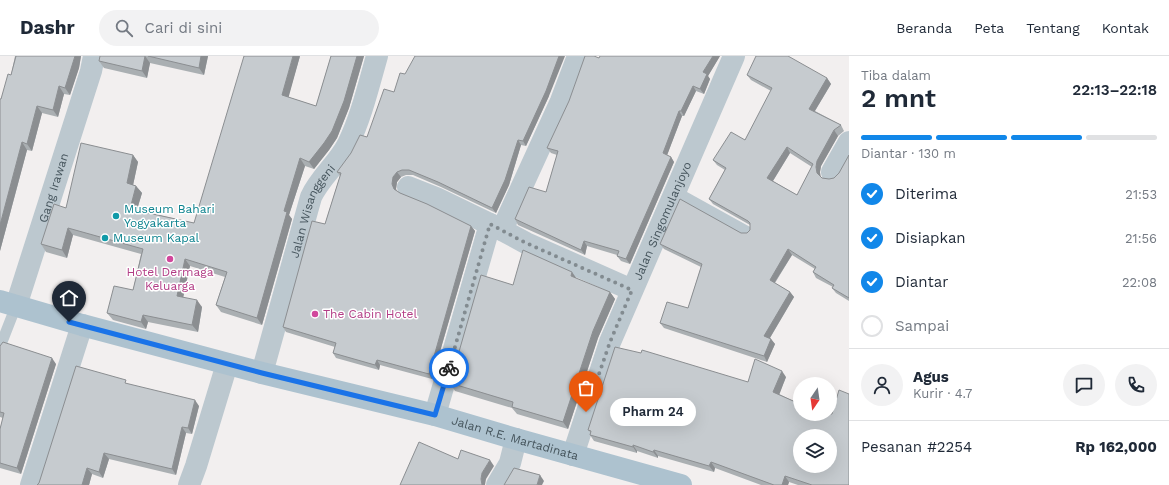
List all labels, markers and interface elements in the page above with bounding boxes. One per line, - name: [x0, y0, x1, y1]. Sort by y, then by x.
- search box: [99, 10, 379, 46]
- text: Dashr: [20, 16, 75, 39]
- icon: search: [113, 17, 135, 39]
- text: Cari di sini: [145, 19, 222, 37]
- text: Beranda: [896, 20, 952, 36]
- text: Peta: [974, 20, 1004, 36]
- text: Tentang: [1026, 20, 1080, 36]
- text: Kontak: [1102, 20, 1149, 36]
- text: Tiba dalam: [861, 68, 931, 83]
- text: 22:13–22:18: [1072, 81, 1157, 99]
- text: 2 mnt: [861, 83, 936, 113]
- text: Diantar · 130 m: [861, 146, 956, 161]
- street label: Gang Irawan: [36, 151, 71, 225]
- street label: Jalan Singomulanjoyo: [631, 159, 694, 282]
- street label: Jalan Wisanggeni: [287, 162, 338, 260]
- icon: check: [861, 183, 883, 205]
- text: Diterima: [895, 185, 958, 203]
- text: 21:53: [1125, 187, 1157, 202]
- place label: Museum Bahari Yogyakarta: [124, 202, 215, 230]
- marker: Museum Bahari Yogyakarta: [111, 211, 121, 221]
- icon: check: [861, 227, 883, 249]
- text: Disiapkan: [895, 229, 966, 247]
- place label: Museum Kapal: [113, 231, 200, 245]
- text: 21:56: [1125, 231, 1157, 246]
- marker: Museum Kapal: [100, 233, 110, 243]
- marker: Hotel Dermaga Keluarga: [165, 254, 175, 264]
- place label: Hotel Dermaga Keluarga: [127, 265, 214, 293]
- icon: check: [861, 271, 883, 293]
- text: Diantar: [895, 273, 948, 291]
- text: 22:08: [1122, 275, 1157, 290]
- pin: [52, 281, 86, 322]
- icon: home: [58, 287, 80, 309]
- place label: The Cabin Hotel: [323, 307, 417, 321]
- marker: The Cabin Hotel: [310, 309, 320, 319]
- text: Sampai: [895, 317, 949, 335]
- courier: [429, 348, 469, 388]
- icon: bike: [438, 357, 460, 379]
- button: person: [861, 364, 903, 406]
- button: chat: [1063, 364, 1105, 406]
- button: phone: [1115, 364, 1157, 406]
- text: Agus: [913, 368, 949, 386]
- pin: [569, 371, 603, 412]
- icon: bag: [575, 377, 597, 399]
- north arrow: [793, 377, 837, 421]
- map controls: [793, 377, 837, 473]
- text: Kurir · 4.7: [913, 386, 972, 401]
- callout: Pharm 24: [610, 398, 696, 426]
- text: Pharm 24: [622, 404, 684, 419]
- street label: Jalan R.E. Martadinata: [450, 413, 580, 463]
- button: layers: [793, 429, 837, 473]
- text: Pesanan #2254: [861, 438, 972, 456]
- text: Rp 162,000: [1075, 438, 1157, 456]

